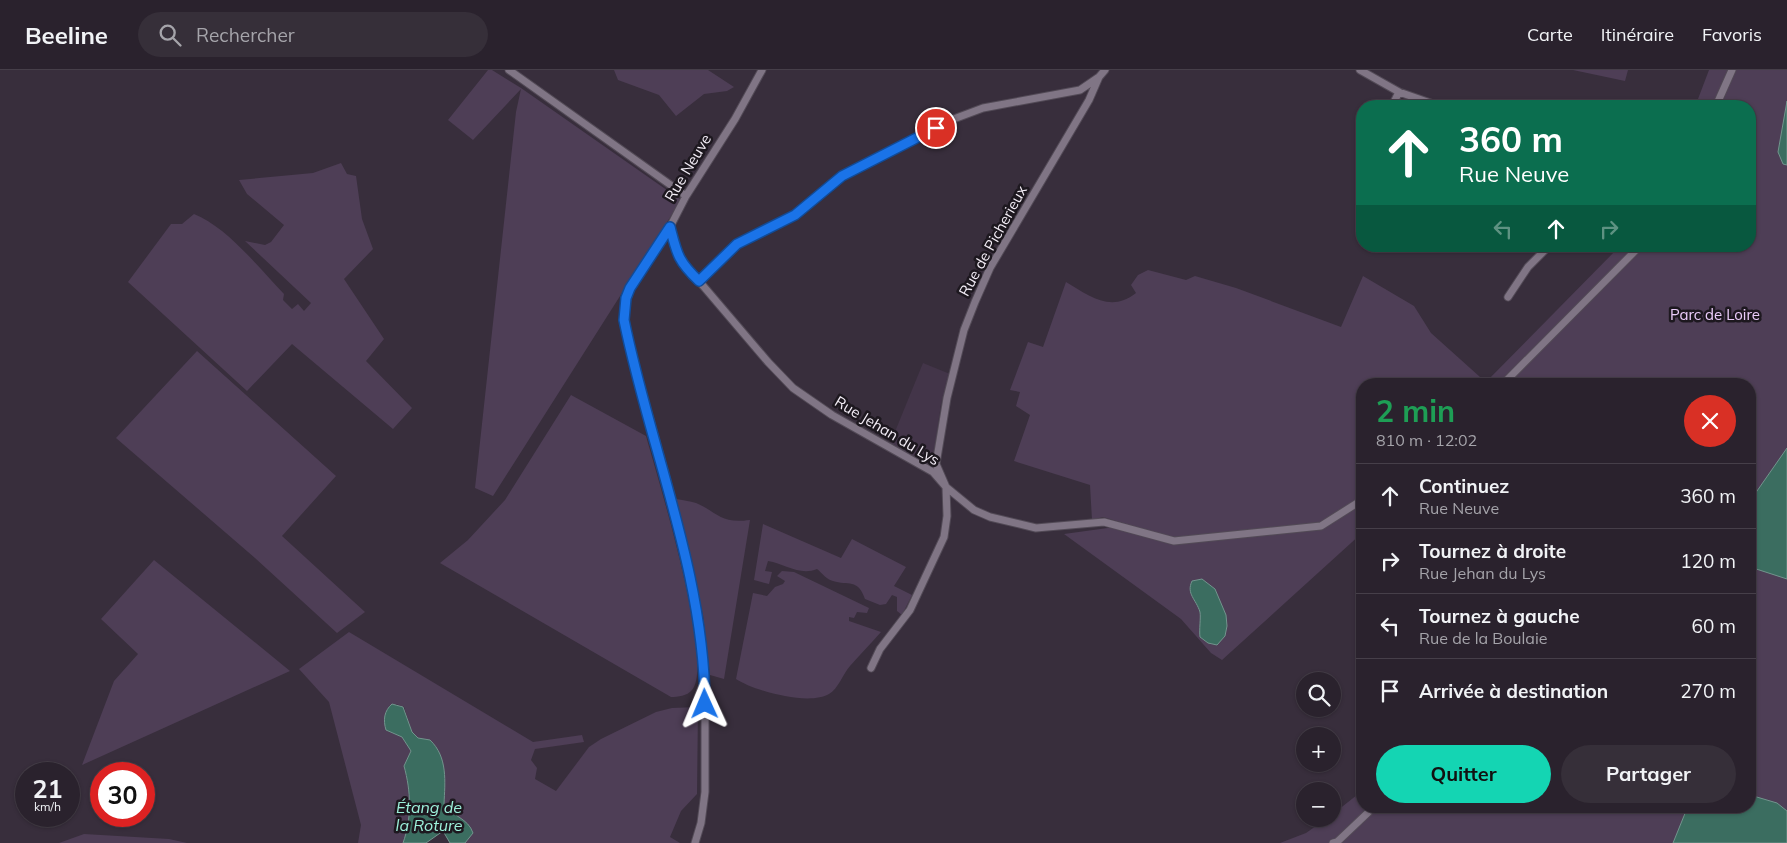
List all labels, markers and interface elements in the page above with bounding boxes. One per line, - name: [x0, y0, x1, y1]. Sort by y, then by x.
- search box: [138, 12, 488, 57]
- text: Beeline: [25, 20, 108, 50]
- icon: search: [156, 21, 184, 49]
- text: Rechercher: [196, 23, 295, 47]
- text: Carte: [1527, 23, 1573, 46]
- text: Itinéraire: [1601, 23, 1674, 46]
- text: Favoris: [1702, 23, 1762, 46]
- pin: [915, 107, 957, 149]
- icon: arrive: [922, 114, 950, 142]
- text: 360 m: [1459, 117, 1563, 161]
- icon: ahead: [1376, 120, 1441, 185]
- street label: Rue Neuve: [660, 131, 715, 205]
- text: Rue Neuve: [1459, 160, 1569, 188]
- street label: Rue de Picherieux: [954, 182, 1031, 299]
- icon: left: [1489, 215, 1517, 243]
- icon: ahead: [1542, 215, 1570, 243]
- icon: right: [1595, 215, 1623, 243]
- park label: Parc de Loire: [1670, 305, 1760, 324]
- street label: Rue Jehan du Lys: [831, 392, 943, 469]
- text: 2 min: [1376, 392, 1455, 430]
- button: close: [1684, 395, 1736, 447]
- text: 810 m · 12:02: [1376, 430, 1477, 450]
- text: Continuez: [1419, 474, 1509, 498]
- icon: ahead: [1376, 482, 1404, 510]
- text: 360 m: [1680, 484, 1736, 508]
- text: Rue Neuve: [1419, 498, 1499, 518]
- text: Tournez à droite: [1419, 539, 1566, 563]
- icon: right: [1376, 547, 1404, 575]
- text: 120 m: [1680, 549, 1736, 573]
- text: Rue Jehan du Lys: [1419, 563, 1546, 583]
- text: Tournez à gauche: [1419, 604, 1580, 628]
- icon: left: [1376, 612, 1404, 640]
- text: 60 m: [1692, 614, 1736, 638]
- text: Rue de la Boulaie: [1419, 628, 1547, 648]
- map controls: [1296, 672, 1341, 827]
- button: search: [1296, 672, 1341, 717]
- position arrow: [678, 677, 730, 729]
- icon: arrive: [1376, 677, 1404, 705]
- text: Arrivée à destination: [1419, 679, 1608, 703]
- text: 270 m: [1680, 679, 1736, 703]
- button: +: [1296, 727, 1341, 772]
- button: Quitter: [1376, 745, 1551, 803]
- button: Partager: [1561, 745, 1736, 803]
- speed limit sign: 30: [90, 762, 155, 827]
- text: 21: [32, 773, 63, 804]
- button: −: [1296, 782, 1341, 827]
- water label: Étang de la Roture: [396, 797, 463, 835]
- text: km/h: [34, 799, 61, 814]

